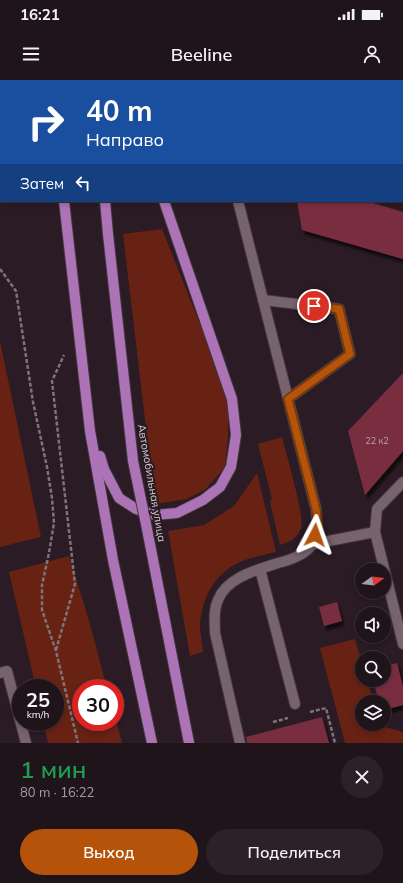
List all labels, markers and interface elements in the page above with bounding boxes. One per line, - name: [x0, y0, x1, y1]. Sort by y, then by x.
- text: 16:21: [20, 5, 60, 24]
- icon: menu: [20, 43, 42, 65]
- text: Beeline: [171, 43, 232, 66]
- icon: person: [361, 43, 383, 65]
- text: 40 m: [86, 93, 152, 128]
- icon: right: [20, 96, 72, 148]
- text: Направо: [86, 128, 164, 151]
- icon: left: [72, 172, 94, 194]
- text: Затем: [20, 174, 64, 193]
- pin: [297, 289, 331, 323]
- icon: arrive: [303, 295, 325, 317]
- street label: Автомобильная улица: [135, 423, 169, 543]
- house number: 22 к2: [365, 435, 389, 446]
- position arrow: [294, 514, 336, 556]
- north arrow: [355, 563, 391, 599]
- map controls: [355, 563, 391, 731]
- button: sound: [355, 607, 391, 643]
- button: search: [355, 651, 391, 687]
- speed limit sign: 30: [72, 679, 124, 731]
- text: 25: [26, 687, 50, 712]
- button: layers: [355, 695, 391, 731]
- text: km/h: [27, 708, 49, 721]
- text: 1 мин: [20, 754, 86, 784]
- button: close: [341, 756, 383, 798]
- text: 80 m · 16:22: [20, 784, 94, 800]
- button: Выход: [20, 829, 198, 875]
- button: Поделиться: [206, 829, 383, 875]

